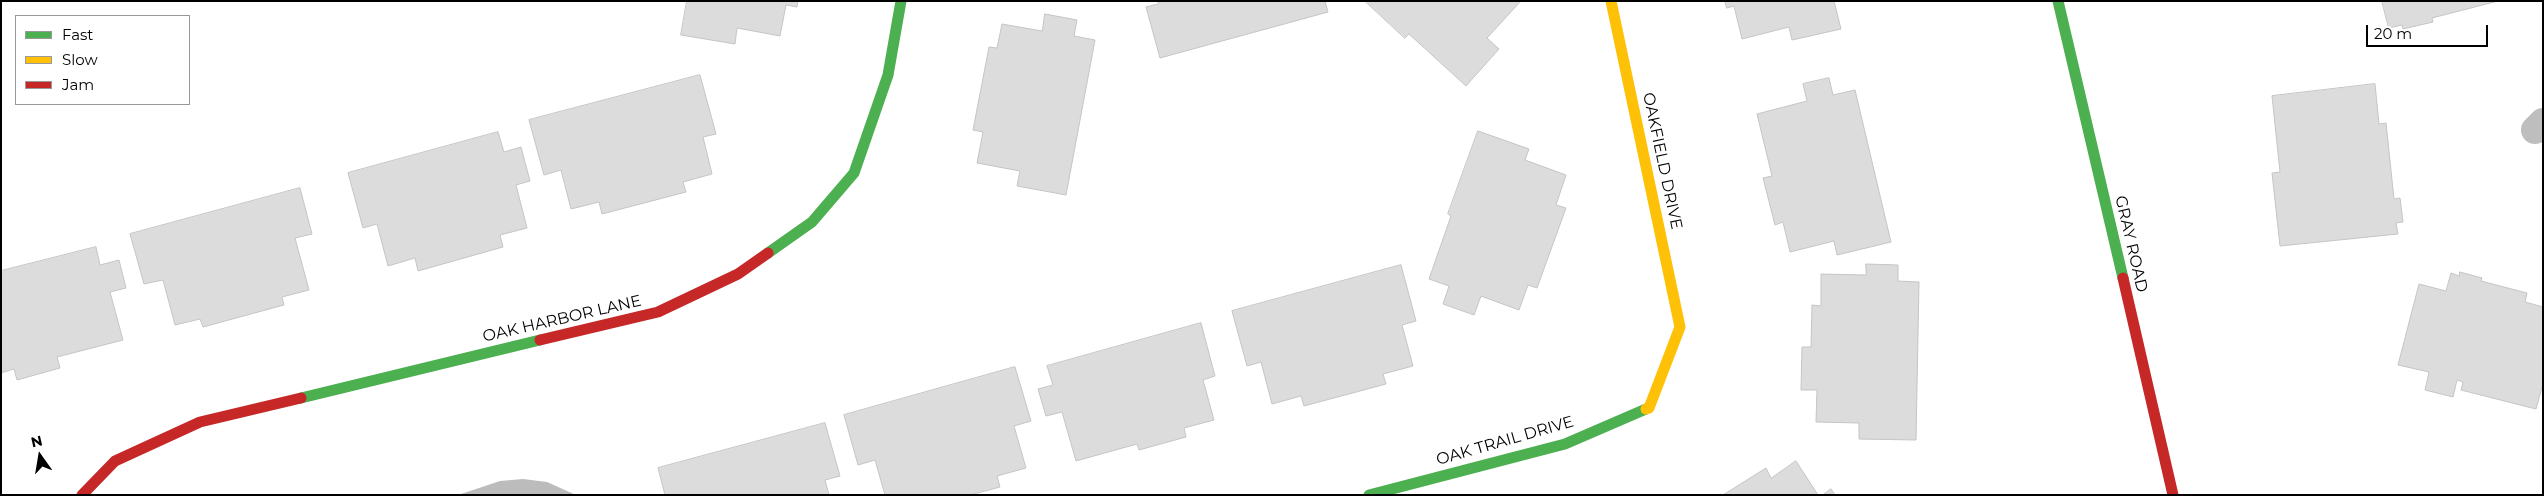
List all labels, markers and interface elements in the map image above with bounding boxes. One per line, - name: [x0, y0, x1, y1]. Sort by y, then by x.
- legend: [15, 15, 190, 105]
- scale bar: [2369, 15, 2492, 47]
- text: 20 m: [2374, 24, 2412, 43]
- text: Fast: [62, 25, 93, 44]
- text: Slow: [62, 50, 98, 69]
- text: Jam: [62, 75, 94, 94]
- street label: OAKFIELD DRIVE: [1638, 91, 1686, 231]
- street label: GRAY ROAD: [2111, 194, 2151, 294]
- street label: OAK HARBOR LANE: [481, 291, 643, 347]
- street label: OAK TRAIL DRIVE: [1434, 412, 1576, 470]
- north arrow: [15, 431, 65, 481]
- text: N: [29, 431, 44, 451]

